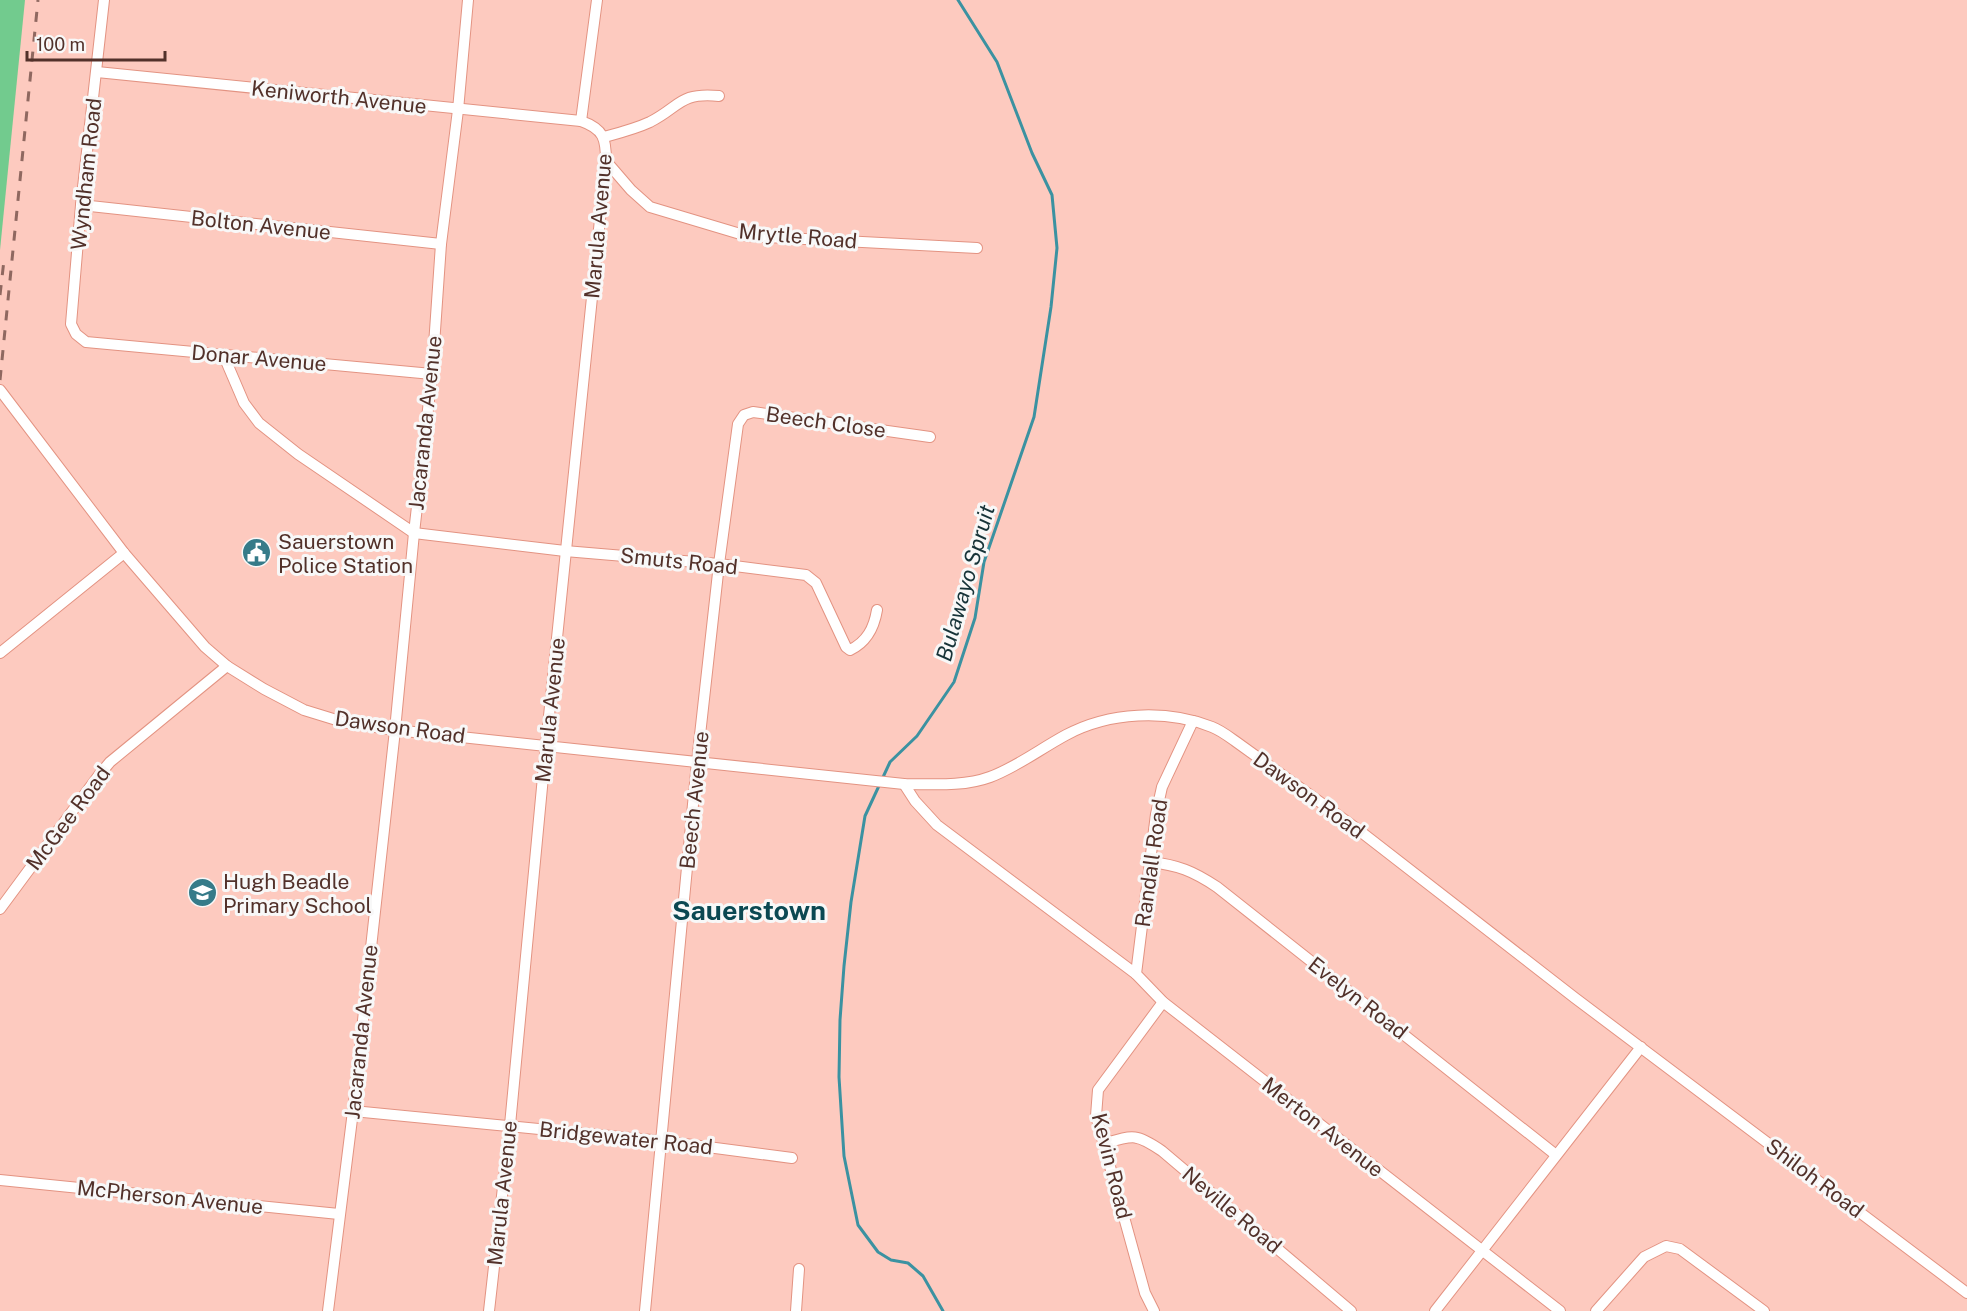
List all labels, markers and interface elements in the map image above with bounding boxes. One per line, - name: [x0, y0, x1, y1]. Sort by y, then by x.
- scale bar: [27, 24, 165, 62]
- text: 100 m: [36, 34, 85, 55]
- street label: Keniworth Avenue: [250, 75, 428, 119]
- street label: Wyndham Road: [66, 97, 106, 251]
- street label: Marula Avenue: [579, 152, 617, 300]
- street label: Bolton Avenue: [190, 205, 332, 245]
- street label: Mrytle Road: [738, 218, 858, 254]
- street label: Jacaranda Avenue: [403, 334, 447, 512]
- street label: Donar Avenue: [190, 340, 328, 376]
- street label: Beech Close: [764, 401, 888, 443]
- water label: Bulawayo Spruit: [930, 501, 1000, 664]
- place label: Sauerstown Police Station: [278, 529, 413, 578]
- public building icon: Sauerstown Police Station: [241, 537, 273, 569]
- street label: Smuts Road: [619, 542, 739, 580]
- street label: Marula Avenue: [530, 636, 570, 784]
- street label: Dawson Road: [333, 705, 467, 749]
- street label: Beech Avenue: [674, 730, 714, 870]
- street label: Dawson Road: [1248, 746, 1370, 844]
- street label: McGee Road: [21, 761, 115, 875]
- street label: Randall Road: [1130, 797, 1172, 929]
- place label: Hugh Beadle Primary School: [223, 869, 372, 918]
- school or university icon: Hugh Beadle Primary School: [186, 877, 218, 909]
- district label: Sauerstown: [672, 894, 826, 926]
- street label: Jacaranda Avenue: [339, 943, 383, 1121]
- street label: Evelyn Road: [1303, 951, 1413, 1045]
- street label: Merton Avenue: [1257, 1072, 1389, 1182]
- street label: Kevin Road: [1087, 1110, 1137, 1222]
- street label: Bridgewater Road: [538, 1116, 714, 1160]
- street label: Marula Avenue: [482, 1119, 522, 1267]
- street label: Shiloh Road: [1761, 1133, 1869, 1223]
- street label: Neville Road: [1177, 1161, 1287, 1259]
- street label: McPherson Avenue: [76, 1175, 264, 1219]

